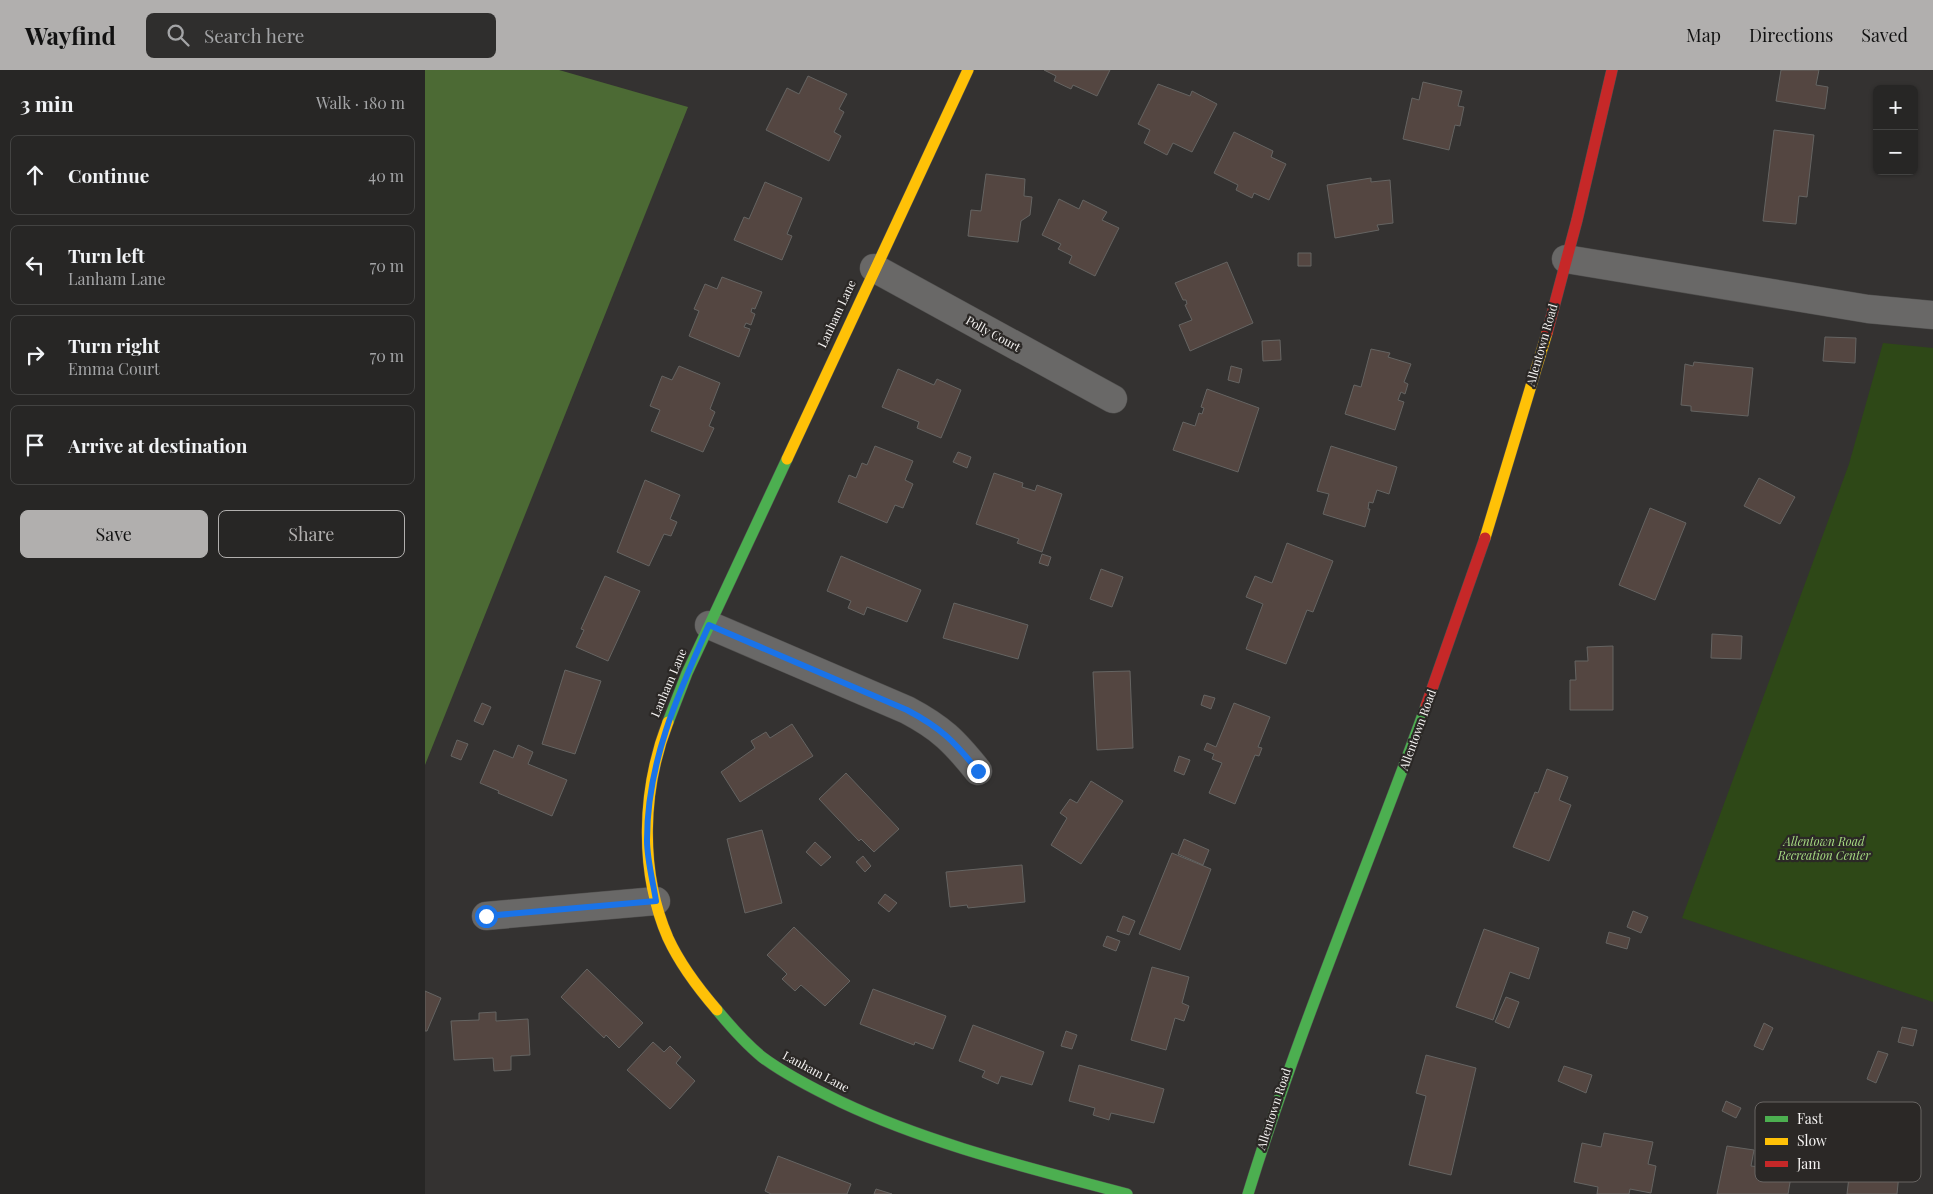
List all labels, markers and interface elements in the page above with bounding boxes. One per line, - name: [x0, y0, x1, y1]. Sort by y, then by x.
- search box: [146, 13, 496, 58]
- text: Wayfind: [25, 19, 116, 51]
- icon: search: [164, 21, 192, 49]
- text: Search here: [204, 22, 304, 48]
- text: Map: [1686, 23, 1721, 47]
- text: Directions: [1749, 23, 1833, 47]
- text: Saved: [1861, 23, 1908, 47]
- map controls: [1873, 85, 1918, 175]
- button: +: [1873, 85, 1918, 130]
- text: 3 min: [20, 89, 74, 117]
- text: Walk · 180 m: [316, 92, 405, 113]
- button: −: [1873, 130, 1918, 175]
- icon: ahead: [21, 161, 49, 189]
- text: Continue: [68, 162, 149, 188]
- text: 40 m: [368, 165, 404, 186]
- text: Turn left: [68, 242, 145, 268]
- icon: left: [21, 251, 49, 279]
- text: 70 m: [370, 255, 404, 276]
- text: Lanham Lane: [68, 268, 166, 289]
- street label: Lanham Lane: [813, 277, 859, 350]
- street label: Allentown Road: [1521, 302, 1560, 389]
- street label: Polly Court: [963, 312, 1024, 355]
- text: Turn right: [68, 332, 160, 358]
- icon: right: [21, 341, 49, 369]
- text: 70 m: [370, 345, 404, 366]
- text: Emma Court: [68, 358, 160, 379]
- icon: arrive: [21, 431, 49, 459]
- text: Arrive at destination: [68, 432, 248, 458]
- button: Save: [20, 510, 208, 558]
- button: Share: [218, 510, 405, 558]
- street label: Lanham Lane: [646, 646, 690, 719]
- street label: Allentown Road: [1395, 687, 1439, 773]
- route end: [967, 760, 990, 783]
- park label: Allentown Road Recreation Center: [1777, 833, 1871, 863]
- route start: [475, 905, 498, 928]
- street label: Lanham Lane: [780, 1047, 853, 1095]
- street label: Allentown Road: [1252, 1066, 1294, 1153]
- legend: [1755, 1102, 1921, 1182]
- text: Fast: [1797, 1109, 1824, 1128]
- text: Slow: [1797, 1131, 1827, 1150]
- text: Jam: [1796, 1154, 1821, 1173]

